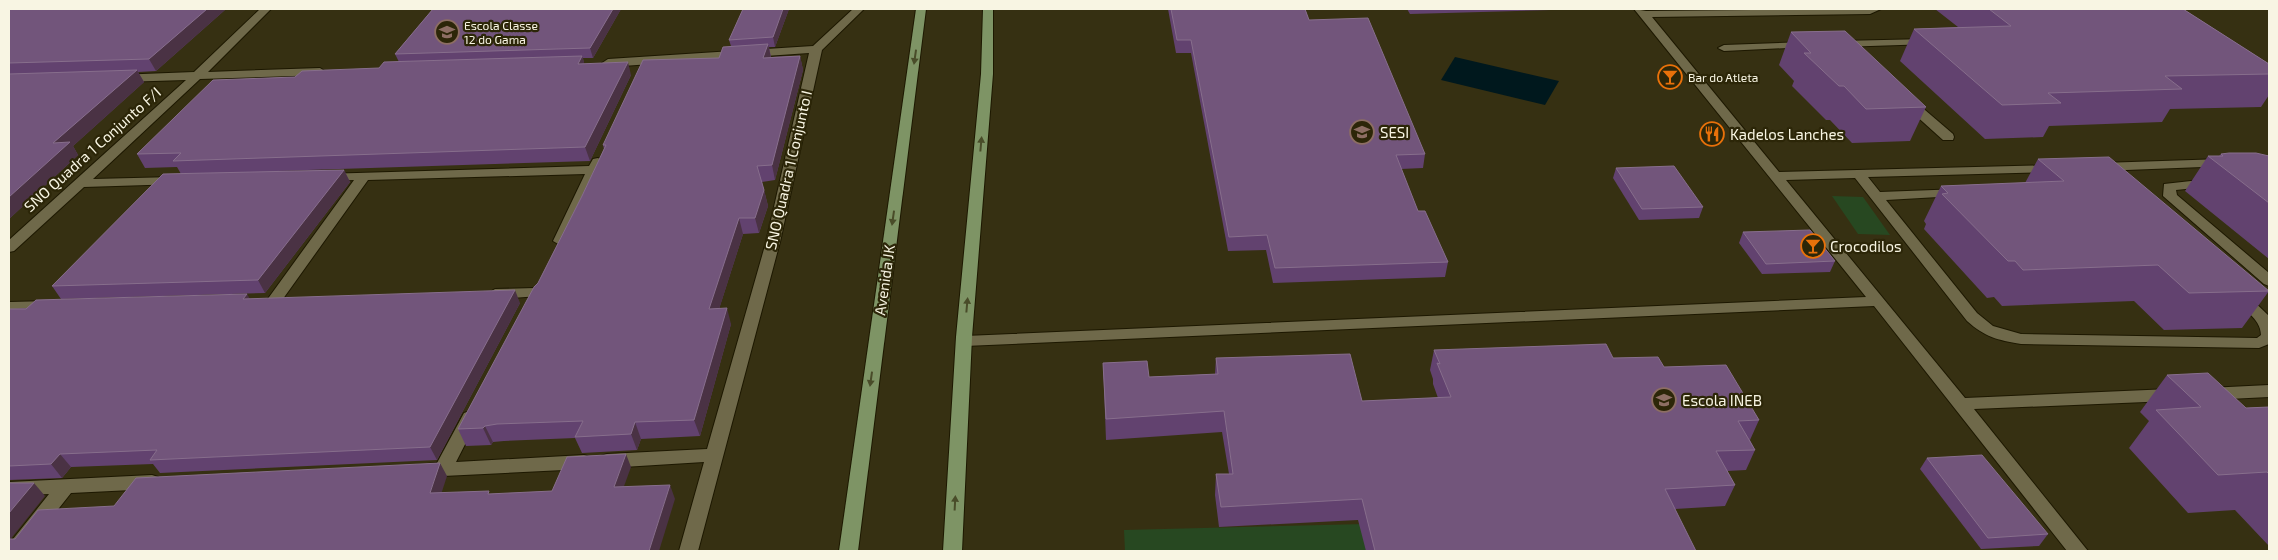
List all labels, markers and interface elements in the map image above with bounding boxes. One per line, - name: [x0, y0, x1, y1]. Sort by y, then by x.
- place label: Escola Classe 12 do Gama: [464, 18, 538, 46]
- school or university icon: Escola Classe 12 do Gama: [434, 19, 460, 45]
- one-way arrow: [911, 49, 919, 65]
- bar icon: Bar do Atleta: [1657, 64, 1683, 90]
- place label: Bar do Atleta: [1688, 70, 1758, 84]
- street label: SNO Quadra 1 Conjunto F/I: [20, 83, 165, 216]
- street label: SNO Quadra 1 Conjunto I: [761, 89, 816, 252]
- school or university icon: SESI: [1349, 119, 1375, 145]
- restaurant icon: Kadelos Lanches: [1699, 121, 1725, 147]
- place label: SESI: [1380, 123, 1409, 141]
- place label: Kadelos Lanches: [1730, 125, 1844, 143]
- one-way arrow: [977, 135, 985, 151]
- one-way arrow: [889, 210, 897, 226]
- bar icon: Crocodilos: [1800, 233, 1826, 259]
- place label: Crocodilos: [1830, 237, 1902, 255]
- street label: Avenida JK: [870, 243, 898, 317]
- one-way arrow: [963, 297, 971, 313]
- one-way arrow: [867, 371, 875, 387]
- school or university icon: Escola INEB: [1651, 387, 1677, 413]
- place label: Escola INEB: [1682, 391, 1762, 409]
- one-way arrow: [952, 494, 960, 510]

